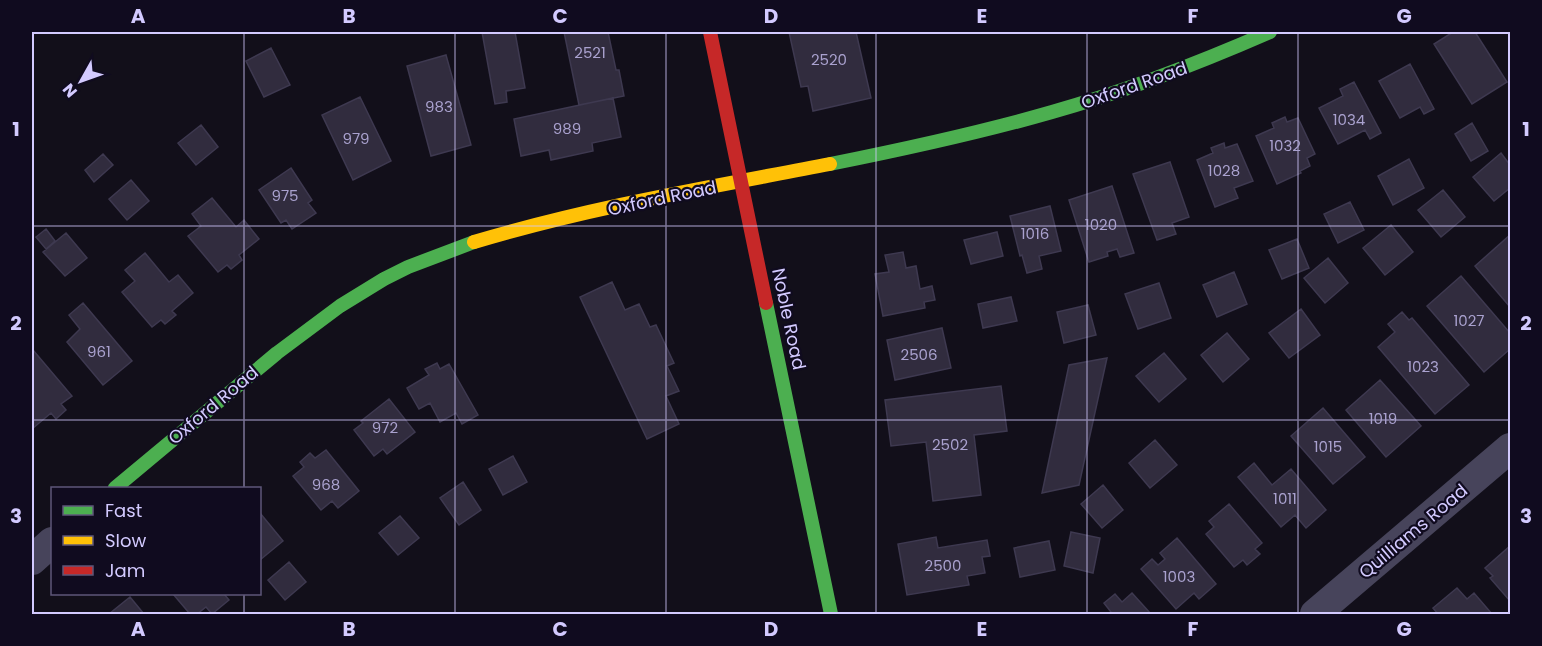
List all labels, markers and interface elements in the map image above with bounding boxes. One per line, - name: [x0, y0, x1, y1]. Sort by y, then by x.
- text: A: [131, 2, 146, 30]
- text: B: [342, 2, 356, 30]
- text: C: [552, 2, 568, 30]
- text: D: [764, 2, 778, 30]
- text: E: [977, 2, 987, 30]
- text: F: [1188, 2, 1199, 30]
- text: G: [1396, 2, 1412, 30]
- house number: 2521: [574, 42, 606, 63]
- house number: 2520: [811, 49, 847, 70]
- north arrow: [51, 51, 111, 111]
- street label: Oxford Road: [1078, 55, 1190, 115]
- text: N: [57, 78, 83, 102]
- house number: 983: [425, 96, 453, 117]
- house number: 1034: [1333, 109, 1365, 130]
- text: 1: [12, 115, 20, 143]
- text: 1: [1522, 115, 1530, 143]
- house number: 989: [553, 118, 581, 139]
- house number: 979: [342, 128, 370, 149]
- house number: 1032: [1269, 135, 1301, 156]
- house number: 1028: [1208, 160, 1240, 181]
- street label: Oxford Road: [605, 174, 719, 222]
- house number: 975: [271, 185, 299, 206]
- house number: 1020: [1085, 214, 1117, 235]
- house number: 1016: [1021, 223, 1049, 244]
- street label: Noble Road: [766, 266, 812, 372]
- text: 2: [10, 309, 22, 337]
- text: 2: [1520, 309, 1532, 337]
- house number: 1027: [1453, 310, 1485, 331]
- house number: 961: [87, 341, 111, 362]
- house number: 2506: [901, 344, 938, 365]
- house number: 1023: [1407, 356, 1439, 377]
- street label: Oxford Road: [163, 360, 263, 450]
- house number: 1019: [1369, 408, 1397, 429]
- house number: 972: [372, 417, 398, 438]
- house number: 2502: [932, 434, 968, 455]
- house number: 1015: [1314, 436, 1342, 457]
- house number: 968: [312, 474, 340, 495]
- street label: Quilliams Road: [1353, 478, 1473, 584]
- legend: [51, 487, 261, 595]
- house number: 1011: [1273, 488, 1297, 509]
- text: Fast: [105, 498, 142, 523]
- text: 3: [10, 502, 22, 530]
- text: 3: [1520, 502, 1532, 530]
- text: Slow: [105, 528, 147, 553]
- house number: 2500: [925, 555, 961, 576]
- text: Jam: [105, 558, 145, 583]
- house number: 1003: [1163, 566, 1195, 587]
- text: A: [131, 615, 146, 643]
- text: B: [342, 615, 356, 643]
- text: C: [552, 615, 568, 643]
- text: D: [764, 615, 778, 643]
- text: E: [977, 615, 987, 643]
- text: F: [1188, 615, 1199, 643]
- text: G: [1396, 615, 1412, 643]

